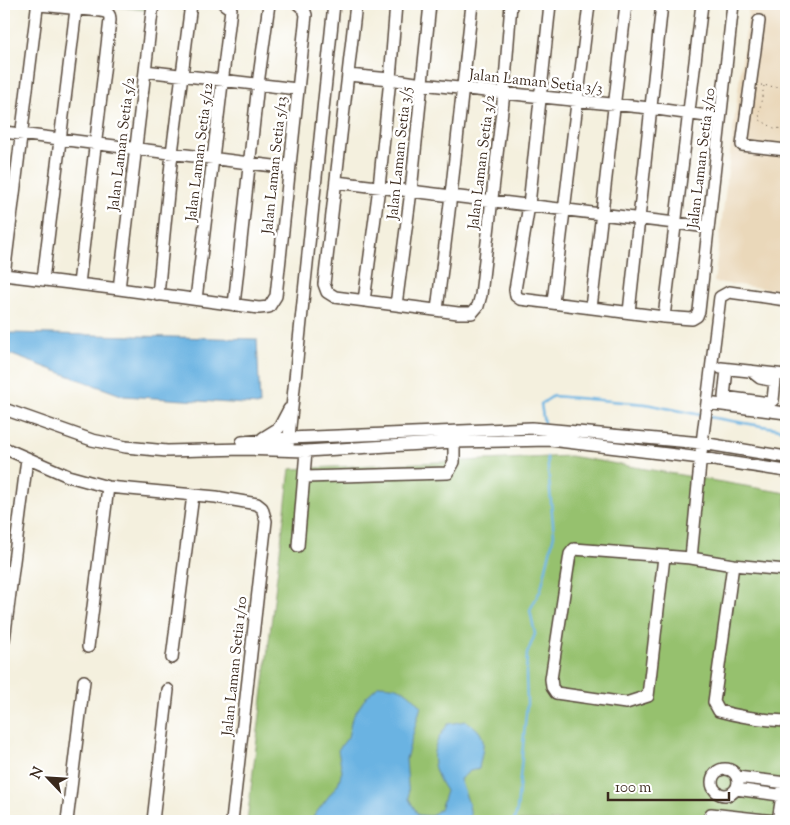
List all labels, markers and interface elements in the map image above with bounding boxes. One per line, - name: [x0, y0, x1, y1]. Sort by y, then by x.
- street label: Jalan Laman Setia 3/3: [467, 65, 604, 100]
- street label: Jalan Laman Setia 5/2: [104, 76, 141, 213]
- street label: Jalan Laman Setia 5/12: [181, 82, 219, 224]
- street label: Jalan Laman Setia 3/5: [383, 86, 418, 222]
- street label: Jalan Laman Setia 3/10: [683, 87, 722, 231]
- street label: Jalan Laman Setia 3/2: [464, 94, 501, 232]
- street label: Jalan Laman Setia 5/13: [258, 95, 293, 236]
- street label: Jalan Laman Setia 1/10: [218, 595, 253, 738]
- north arrow: [22, 752, 72, 802]
- text: N: [27, 764, 49, 783]
- scale bar: [608, 770, 729, 802]
- text: 100 m: [615, 778, 652, 799]

